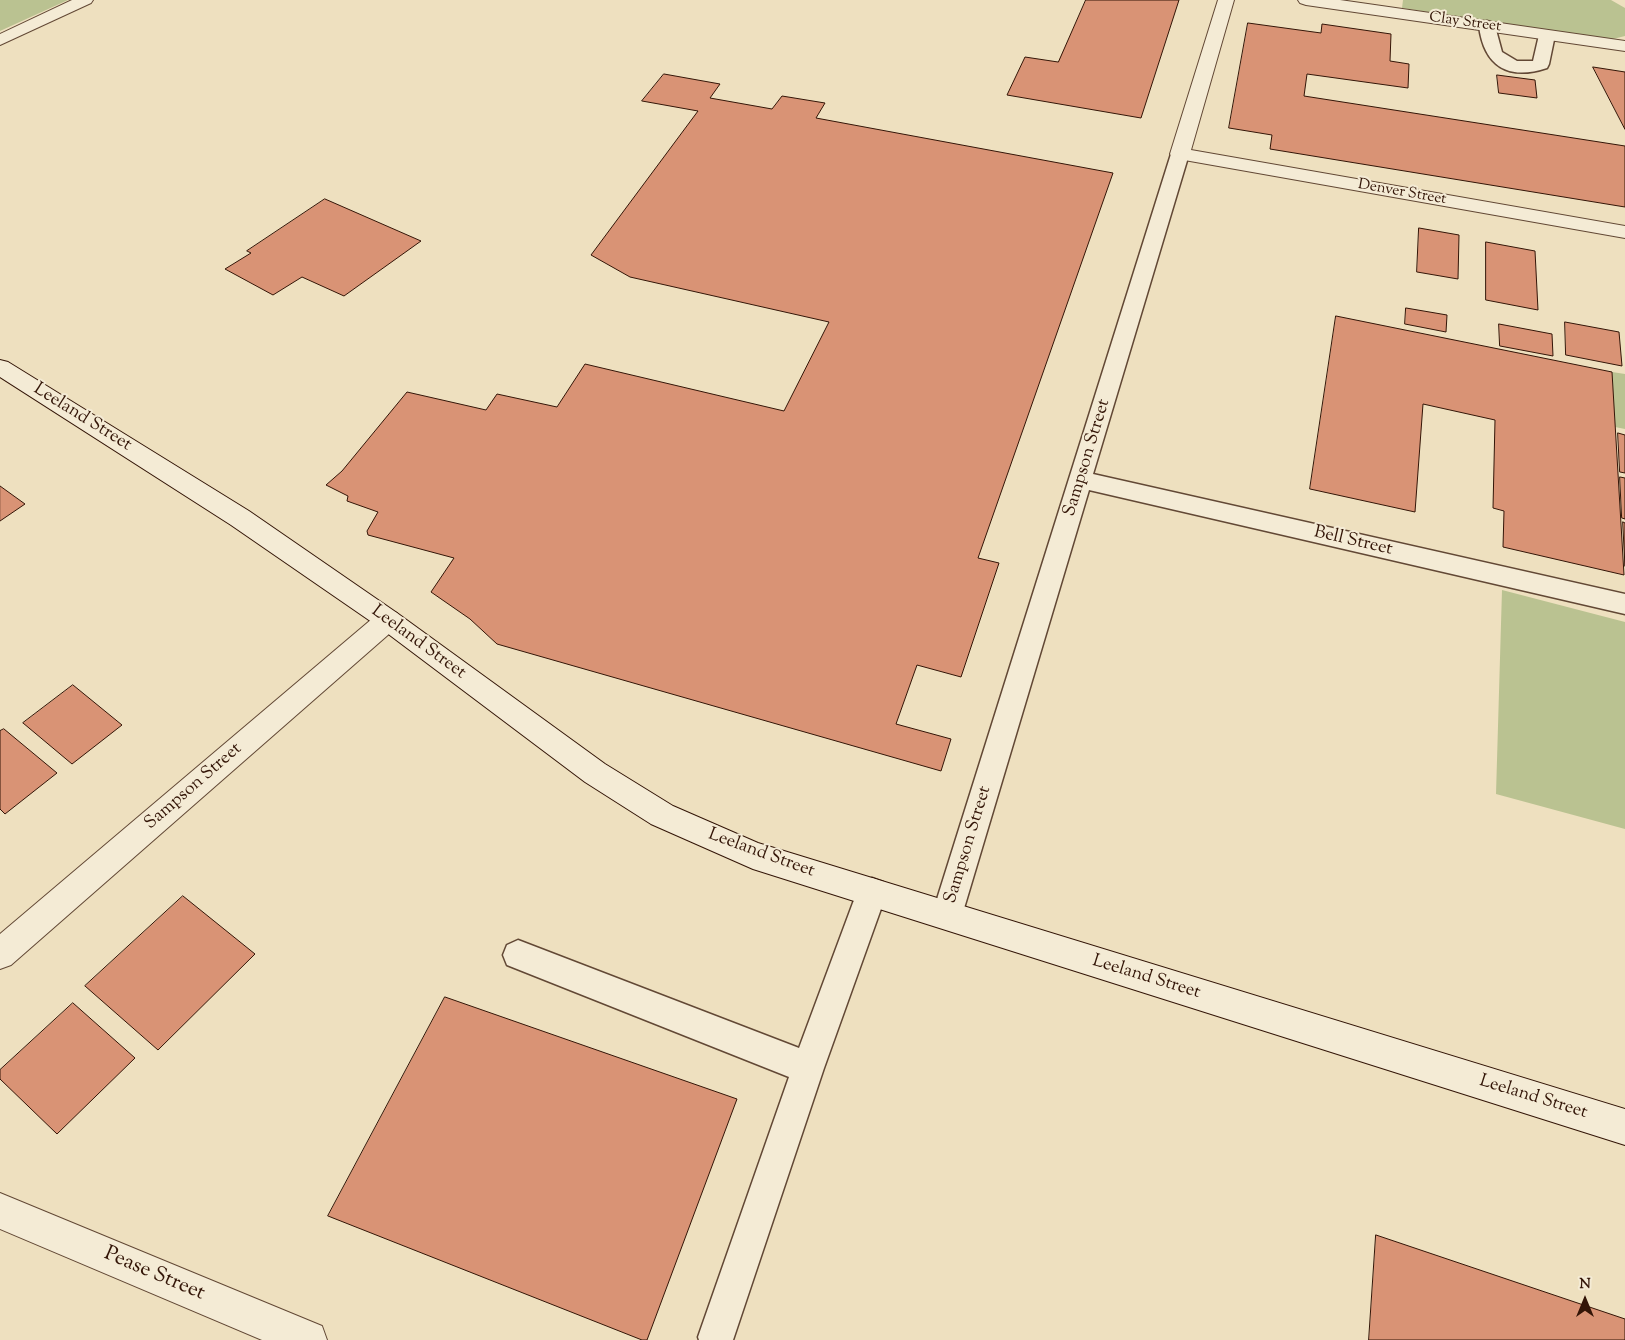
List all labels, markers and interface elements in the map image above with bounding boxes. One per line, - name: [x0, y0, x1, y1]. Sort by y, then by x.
- street label: Clay Street: [1428, 9, 1502, 37]
- street label: Denver Street: [1356, 176, 1448, 210]
- street label: Leeland Street: [29, 379, 135, 457]
- street label: Sampson Street: [1060, 397, 1116, 519]
- street label: Bell Street: [1312, 522, 1394, 562]
- street label: Leeland Street: [366, 601, 470, 685]
- street label: Sampson Street: [141, 739, 247, 835]
- street label: Sampson Street: [941, 784, 997, 906]
- street label: Leeland Street: [705, 825, 817, 883]
- street label: Leeland Street: [1089, 951, 1203, 1005]
- street label: Leeland Street: [1476, 1071, 1590, 1125]
- street label: Pease Street: [100, 1242, 208, 1308]
- north arrow: [1560, 1275, 1610, 1325]
- text: N: [1579, 1275, 1591, 1295]

